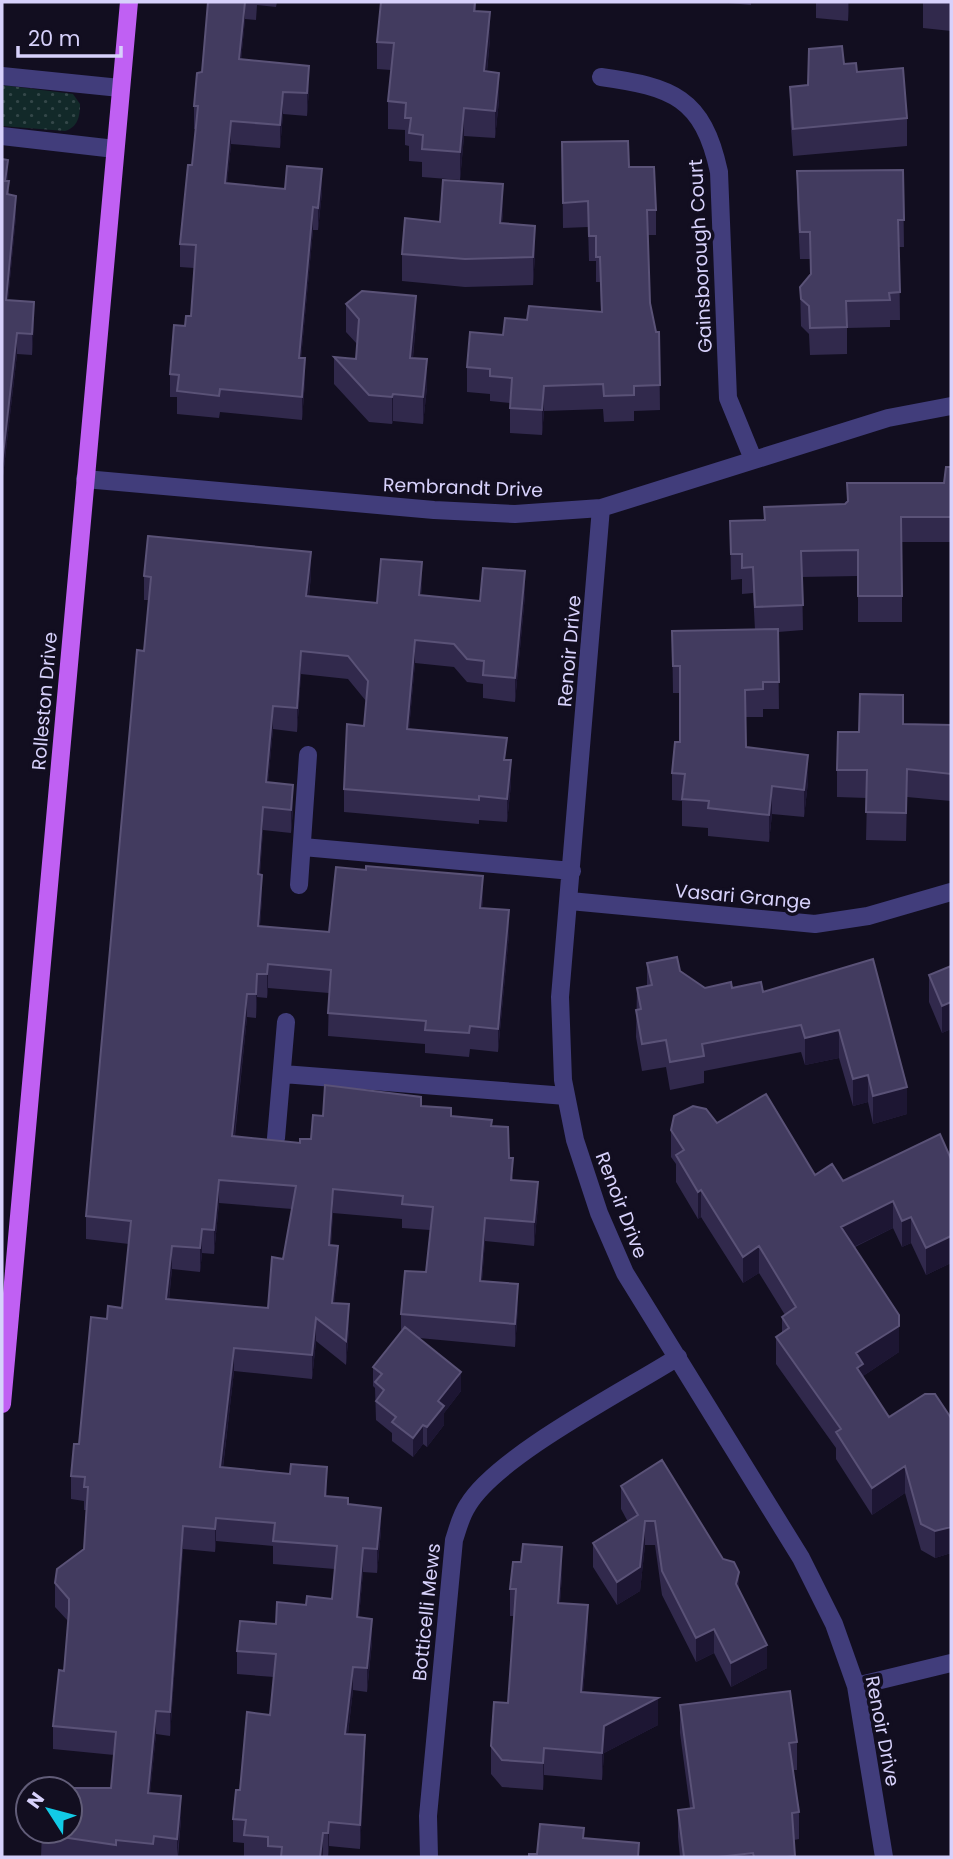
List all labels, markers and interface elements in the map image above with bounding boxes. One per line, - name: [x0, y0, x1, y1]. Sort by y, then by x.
- scale bar: [18, 14, 121, 58]
- text: 20 m: [28, 24, 81, 53]
- street label: Gainsborough Court: [682, 158, 719, 353]
- street label: Rembrandt Drive: [382, 471, 544, 504]
- street label: Renoir Drive: [551, 594, 588, 708]
- street label: Rolleston Drive: [25, 631, 64, 771]
- street label: Vasari Grange: [674, 877, 812, 916]
- street label: Renoir Drive: [589, 1148, 654, 1262]
- street label: Botticelli Mews: [406, 1542, 447, 1682]
- street label: Renoir Drive: [859, 1673, 906, 1789]
- north arrow: [14, 1775, 84, 1845]
- text: N: [21, 1787, 51, 1814]

